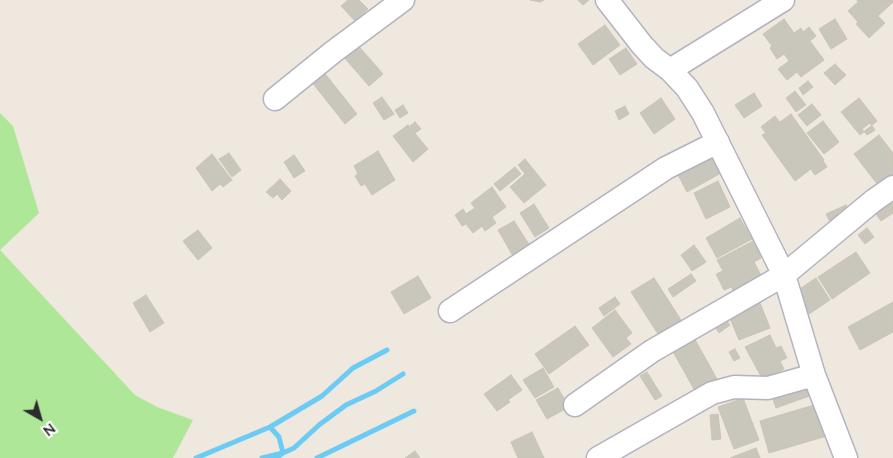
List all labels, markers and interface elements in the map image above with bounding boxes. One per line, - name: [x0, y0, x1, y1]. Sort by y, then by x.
- north arrow: [15, 393, 65, 443]
- text: N: [40, 420, 59, 440]

